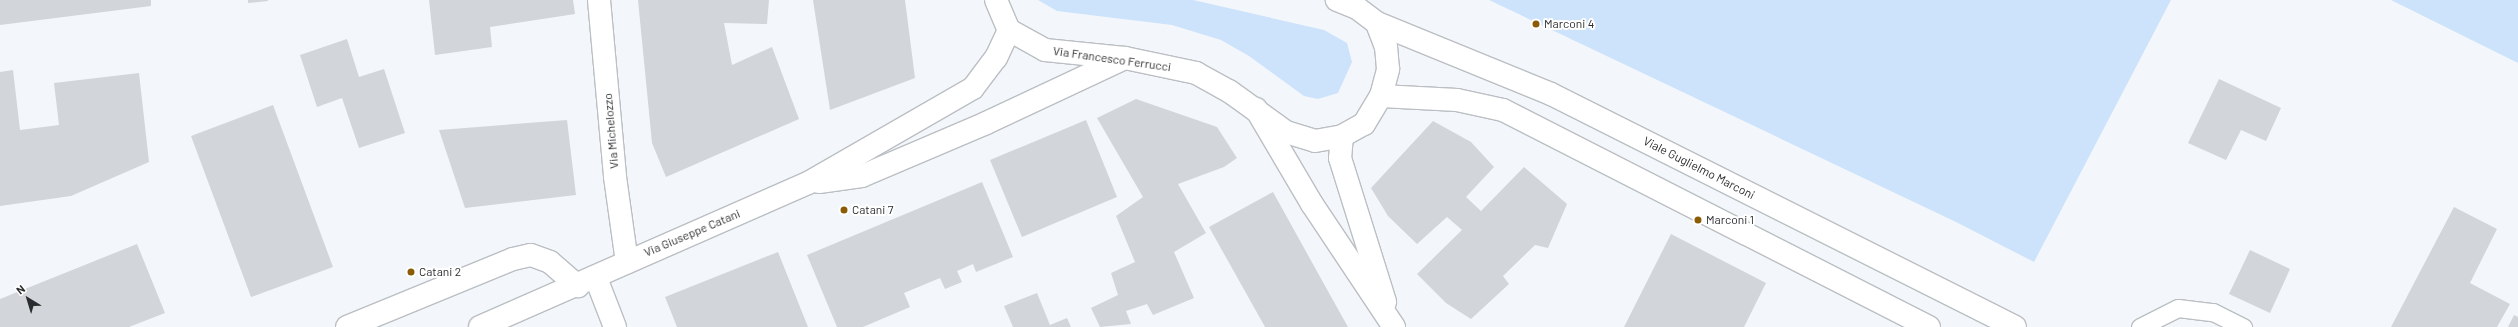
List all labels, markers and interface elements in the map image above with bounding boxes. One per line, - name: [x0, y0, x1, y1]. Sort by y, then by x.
- place label: Marconi 4: [1544, 17, 1594, 31]
- marker: Marconi 4: [1531, 19, 1541, 29]
- street label: Via Francesco Ferrucci: [1052, 44, 1172, 74]
- street label: Via Michelozzo: [601, 93, 621, 169]
- street label: Viale Guglielmo Marconi: [1641, 134, 1757, 202]
- place label: Catani 7: [852, 203, 893, 217]
- marker: Catani 7: [839, 205, 849, 215]
- street label: Via Giuseppe Catani: [642, 206, 742, 260]
- place label: Marconi 1: [1706, 213, 1754, 227]
- marker: Marconi 1: [1693, 215, 1703, 225]
- place label: Catani 2: [419, 265, 461, 279]
- marker: Catani 2: [406, 267, 416, 277]
- north arrow: [8, 279, 48, 319]
- text: N: [13, 282, 27, 297]

